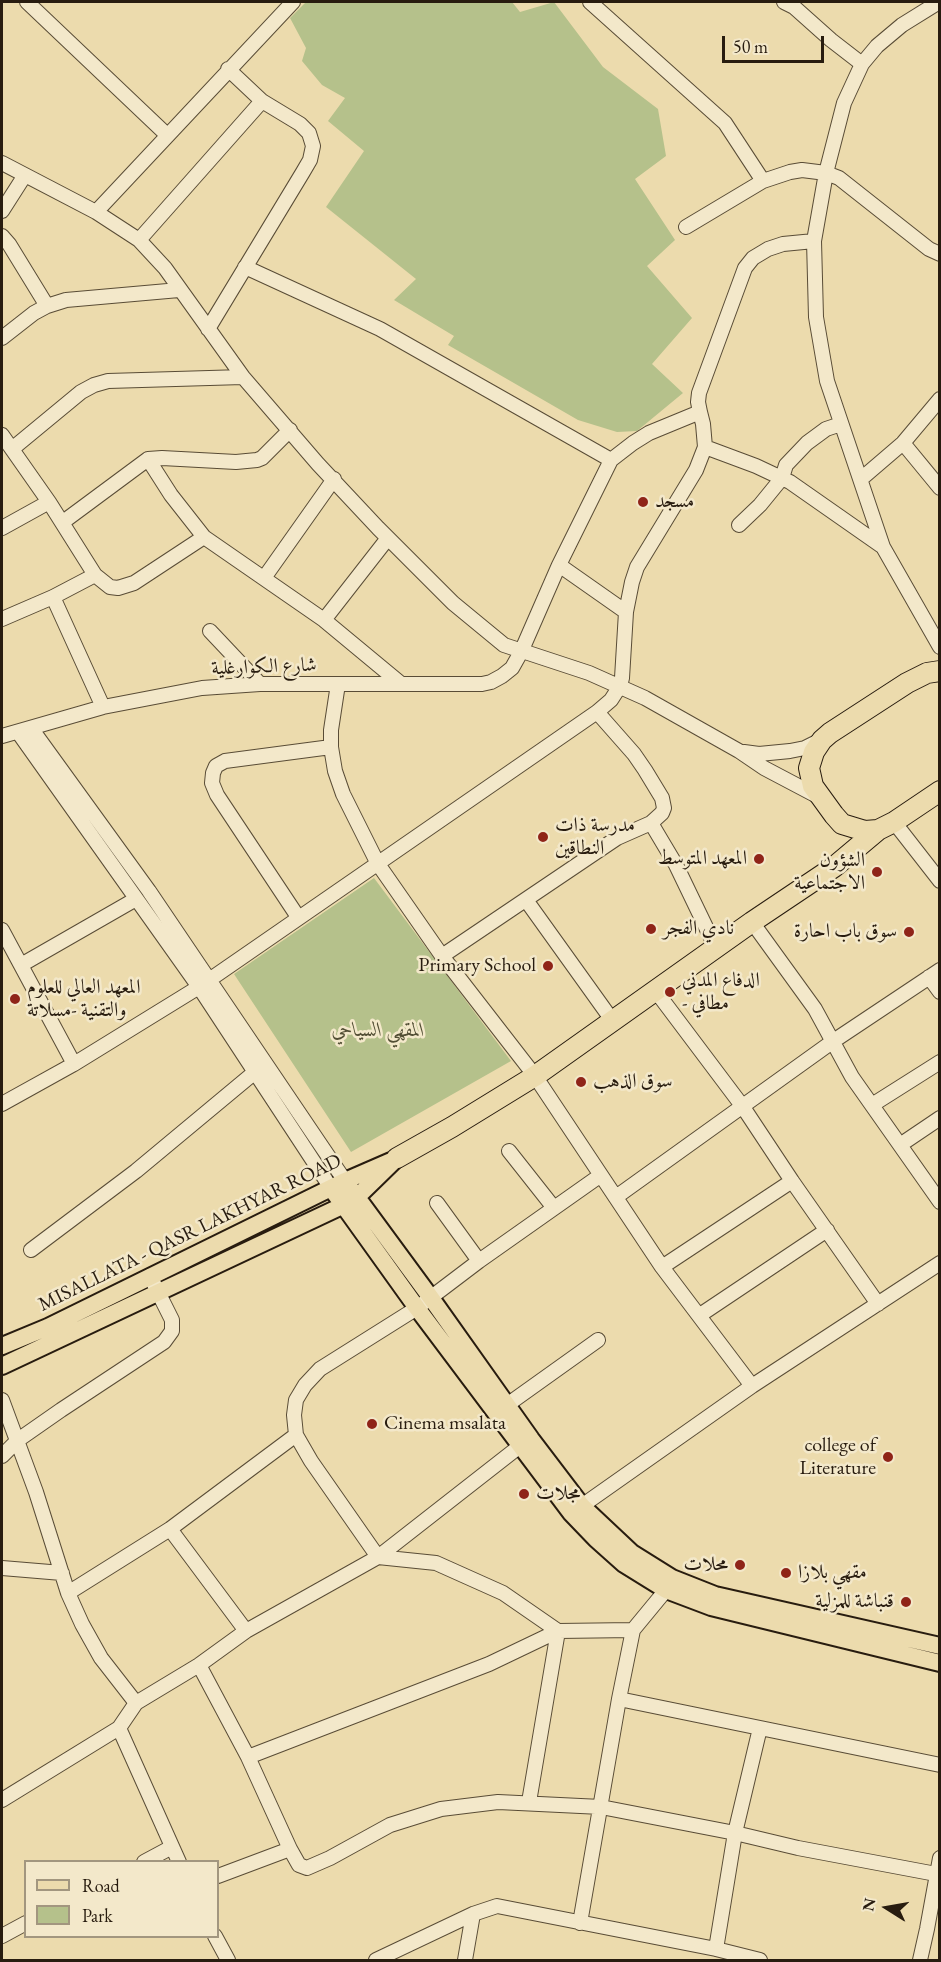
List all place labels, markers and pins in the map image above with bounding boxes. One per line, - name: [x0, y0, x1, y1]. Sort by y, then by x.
- place label: مسجد: [655, 490, 694, 514]
- marker: مسجد: [636, 495, 650, 509]
- place label: مدرسة ذات النطاقين: [555, 814, 635, 861]
- marker: مدرسة ذات النطاقين: [536, 830, 550, 844]
- place label: المعهد المتوسط: [657, 847, 747, 871]
- place label: الشؤون الاجتماعية: [794, 849, 865, 896]
- marker: المعهد المتوسط: [752, 852, 766, 866]
- marker: الشؤون الاجتماعية: [870, 865, 884, 879]
- place label: نادي الفجر: [663, 917, 734, 941]
- place label: سوق باب احارة: [794, 920, 897, 944]
- marker: نادي الفجر: [644, 922, 658, 936]
- marker: سوق باب احارة: [902, 925, 916, 939]
- place label: Primary School: [418, 954, 536, 978]
- marker: Primary School: [541, 959, 555, 973]
- place label: الدفاع المدني - مطافي: [682, 969, 760, 1016]
- place label: المعهد العالي للعلوم والتقنية -مسلاتة: [27, 976, 140, 1023]
- marker: الدفاع المدني - مطافي: [663, 985, 677, 999]
- marker: المعهد العالي للعلوم والتقنية -مسلاتة: [8, 992, 22, 1006]
- place label: سوق الذهب: [593, 1070, 673, 1094]
- marker: سوق الذهب: [574, 1075, 588, 1089]
- place label: Cinema msalata: [384, 1412, 506, 1436]
- marker: Cinema msalata: [365, 1417, 379, 1431]
- place label: college of Literature: [799, 1434, 876, 1481]
- marker: college of Literature: [881, 1450, 895, 1464]
- place label: مجلات: [536, 1482, 580, 1506]
- marker: مجلات: [517, 1487, 531, 1501]
- place label: محلات: [684, 1553, 728, 1577]
- marker: محلات: [733, 1558, 747, 1572]
- place label: مقهي بلازا: [798, 1561, 867, 1585]
- marker: مقهي بلازا: [779, 1566, 793, 1580]
- place label: قنباشة للمزلية: [815, 1590, 894, 1614]
- marker: قنباشة للمزلية: [899, 1595, 913, 1609]

